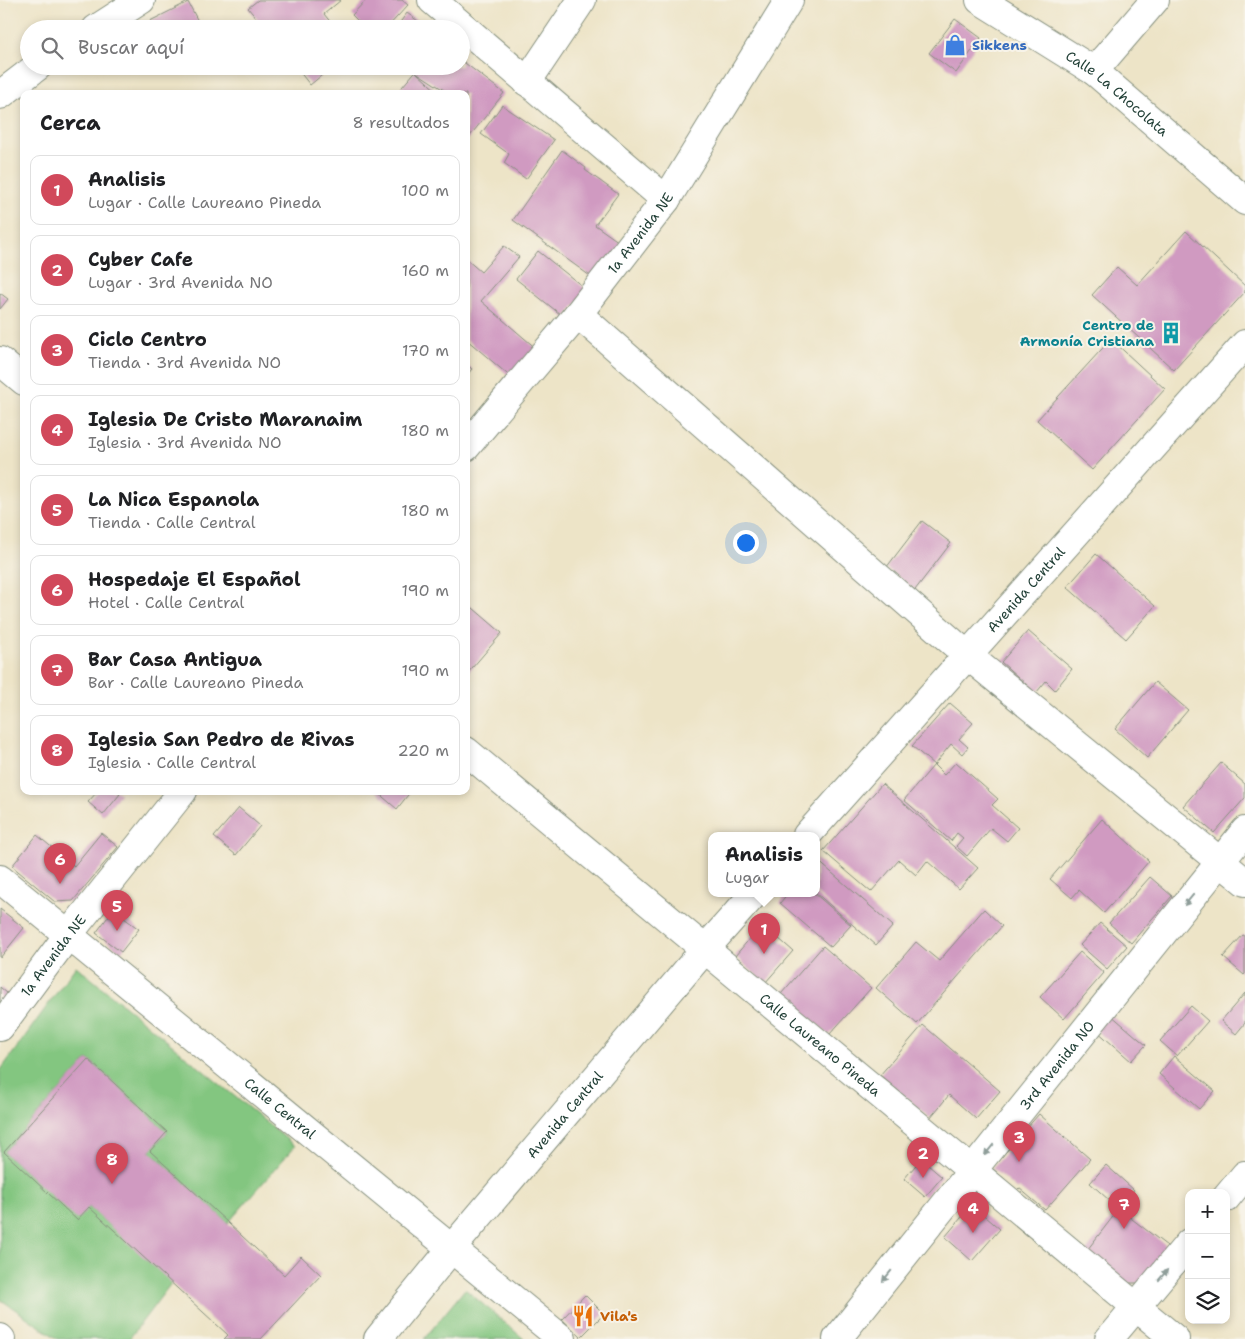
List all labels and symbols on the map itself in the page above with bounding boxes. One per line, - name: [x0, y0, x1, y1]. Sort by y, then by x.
- shop icon: Sikkens: [942, 32, 968, 58]
- place label: Sikkens: [972, 36, 1027, 54]
- street label: Calle La Chocolata: [1062, 47, 1172, 140]
- street label: 1a Avenida NE: [603, 189, 677, 277]
- place label: Centro de Armonía Cristiana: [1020, 316, 1154, 350]
- building icon: Centro de Armonía Cristiana: [1158, 320, 1184, 346]
- your location: [733, 530, 759, 556]
- street label: Avenida Central: [983, 542, 1069, 636]
- pin: 6: [44, 843, 76, 884]
- pin: 5: [101, 890, 133, 931]
- one-way arrow: [1184, 893, 1195, 906]
- street label: 1a Avenida NE: [17, 911, 90, 1000]
- pin: 1: [748, 913, 780, 954]
- street label: Calle Laureano Pineda: [756, 989, 885, 1100]
- street label: 3rd Avenida NO: [1015, 1017, 1098, 1114]
- street label: Avenida Central: [523, 1067, 607, 1162]
- street label: Calle Central: [241, 1074, 320, 1143]
- pin: 3: [1003, 1121, 1035, 1162]
- pin: 2: [907, 1137, 939, 1178]
- pin: 8: [96, 1143, 128, 1184]
- one-way arrow: [984, 1143, 995, 1156]
- pin: 7: [1108, 1188, 1140, 1229]
- pin: 4: [957, 1192, 989, 1233]
- one-way arrow: [1157, 1269, 1168, 1282]
- one-way arrow: [882, 1270, 893, 1283]
- restaurant icon: Vila's: [570, 1303, 596, 1329]
- place label: Vila's: [600, 1307, 638, 1325]

